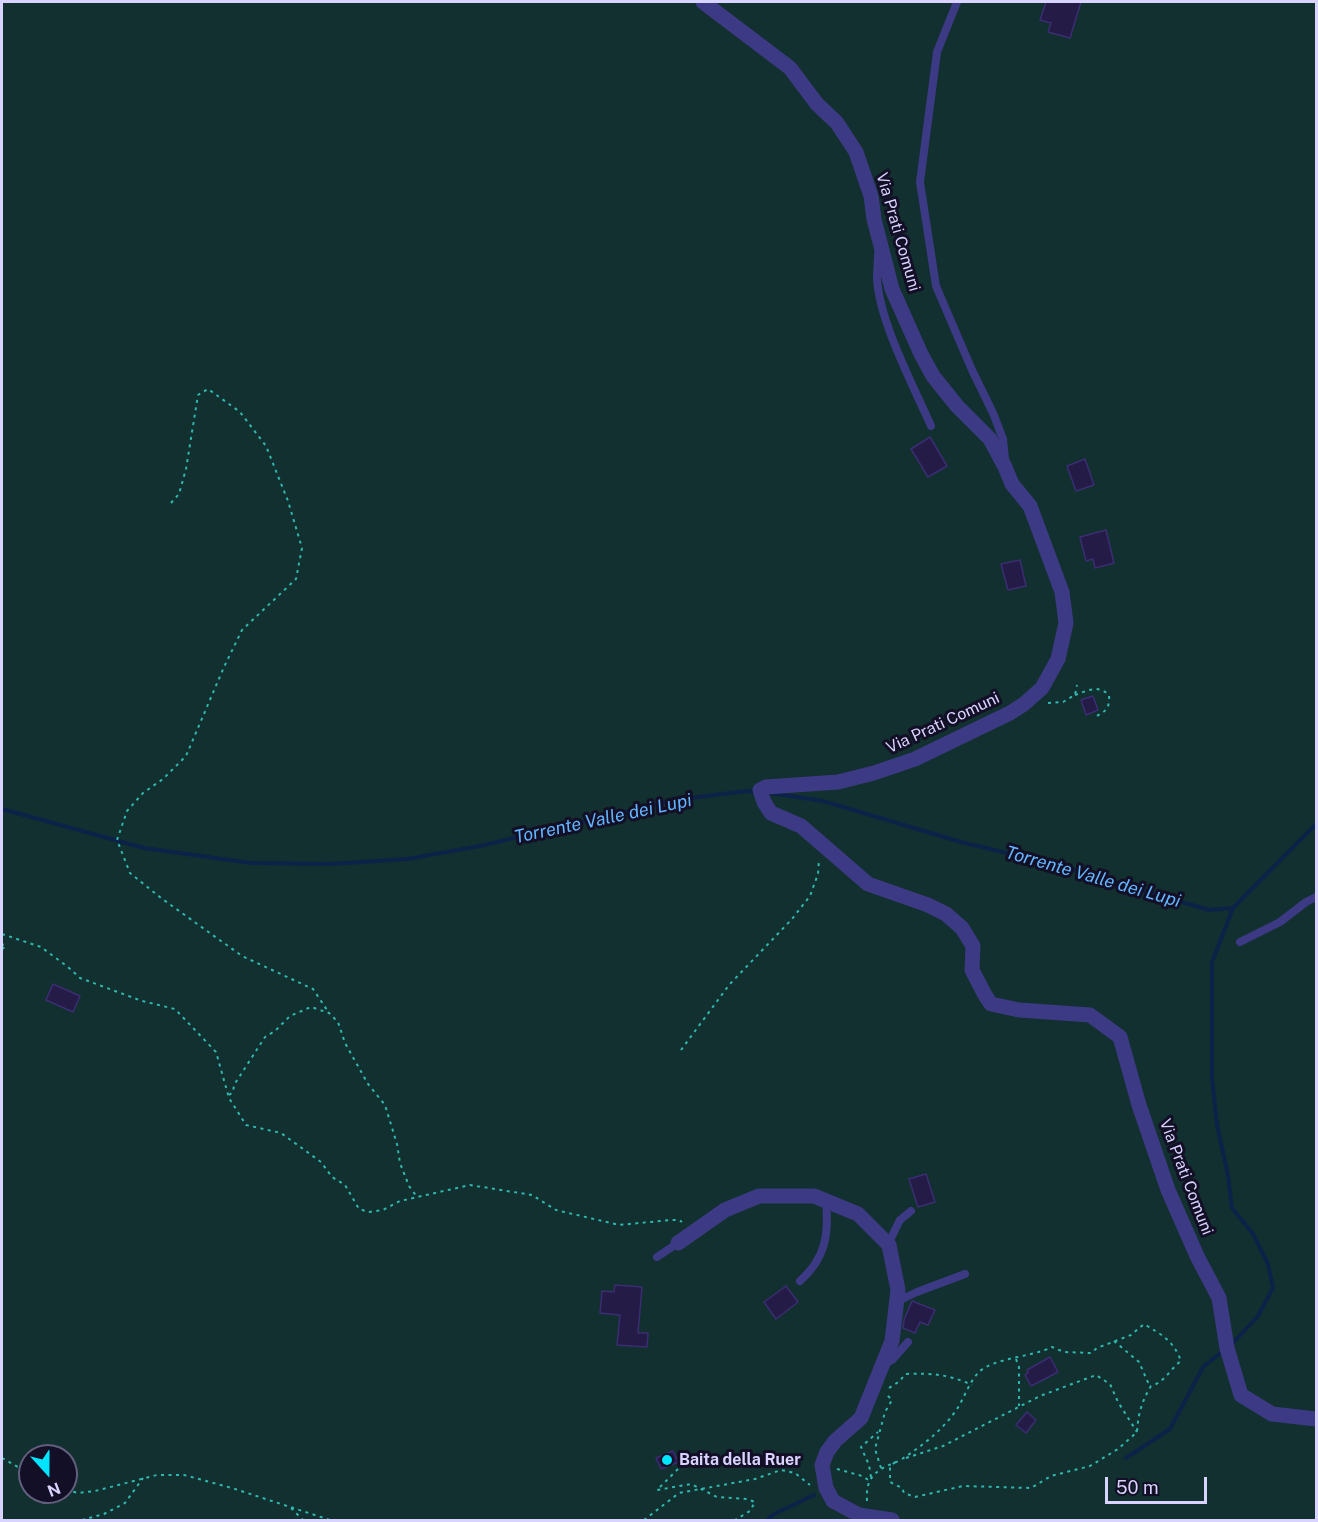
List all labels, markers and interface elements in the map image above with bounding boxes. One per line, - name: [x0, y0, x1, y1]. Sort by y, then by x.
- street label: Via Prati Comuni: [872, 170, 924, 294]
- street label: Via Prati Comuni: [883, 688, 1003, 758]
- water label: Torrente Valle dei Lupi: [512, 790, 694, 848]
- water label: Torrente Valle dei Lupi: [1003, 842, 1183, 912]
- street label: Via Prati Comuni: [1155, 1116, 1217, 1238]
- north arrow: [18, 1444, 78, 1504]
- place label: Baita della Ruer: [679, 1450, 801, 1470]
- marker: Baita della Ruer: [660, 1453, 674, 1467]
- scale bar: [1108, 1465, 1210, 1503]
- text: 50 m: [1116, 1477, 1159, 1498]
- text: N: [45, 1478, 63, 1501]

